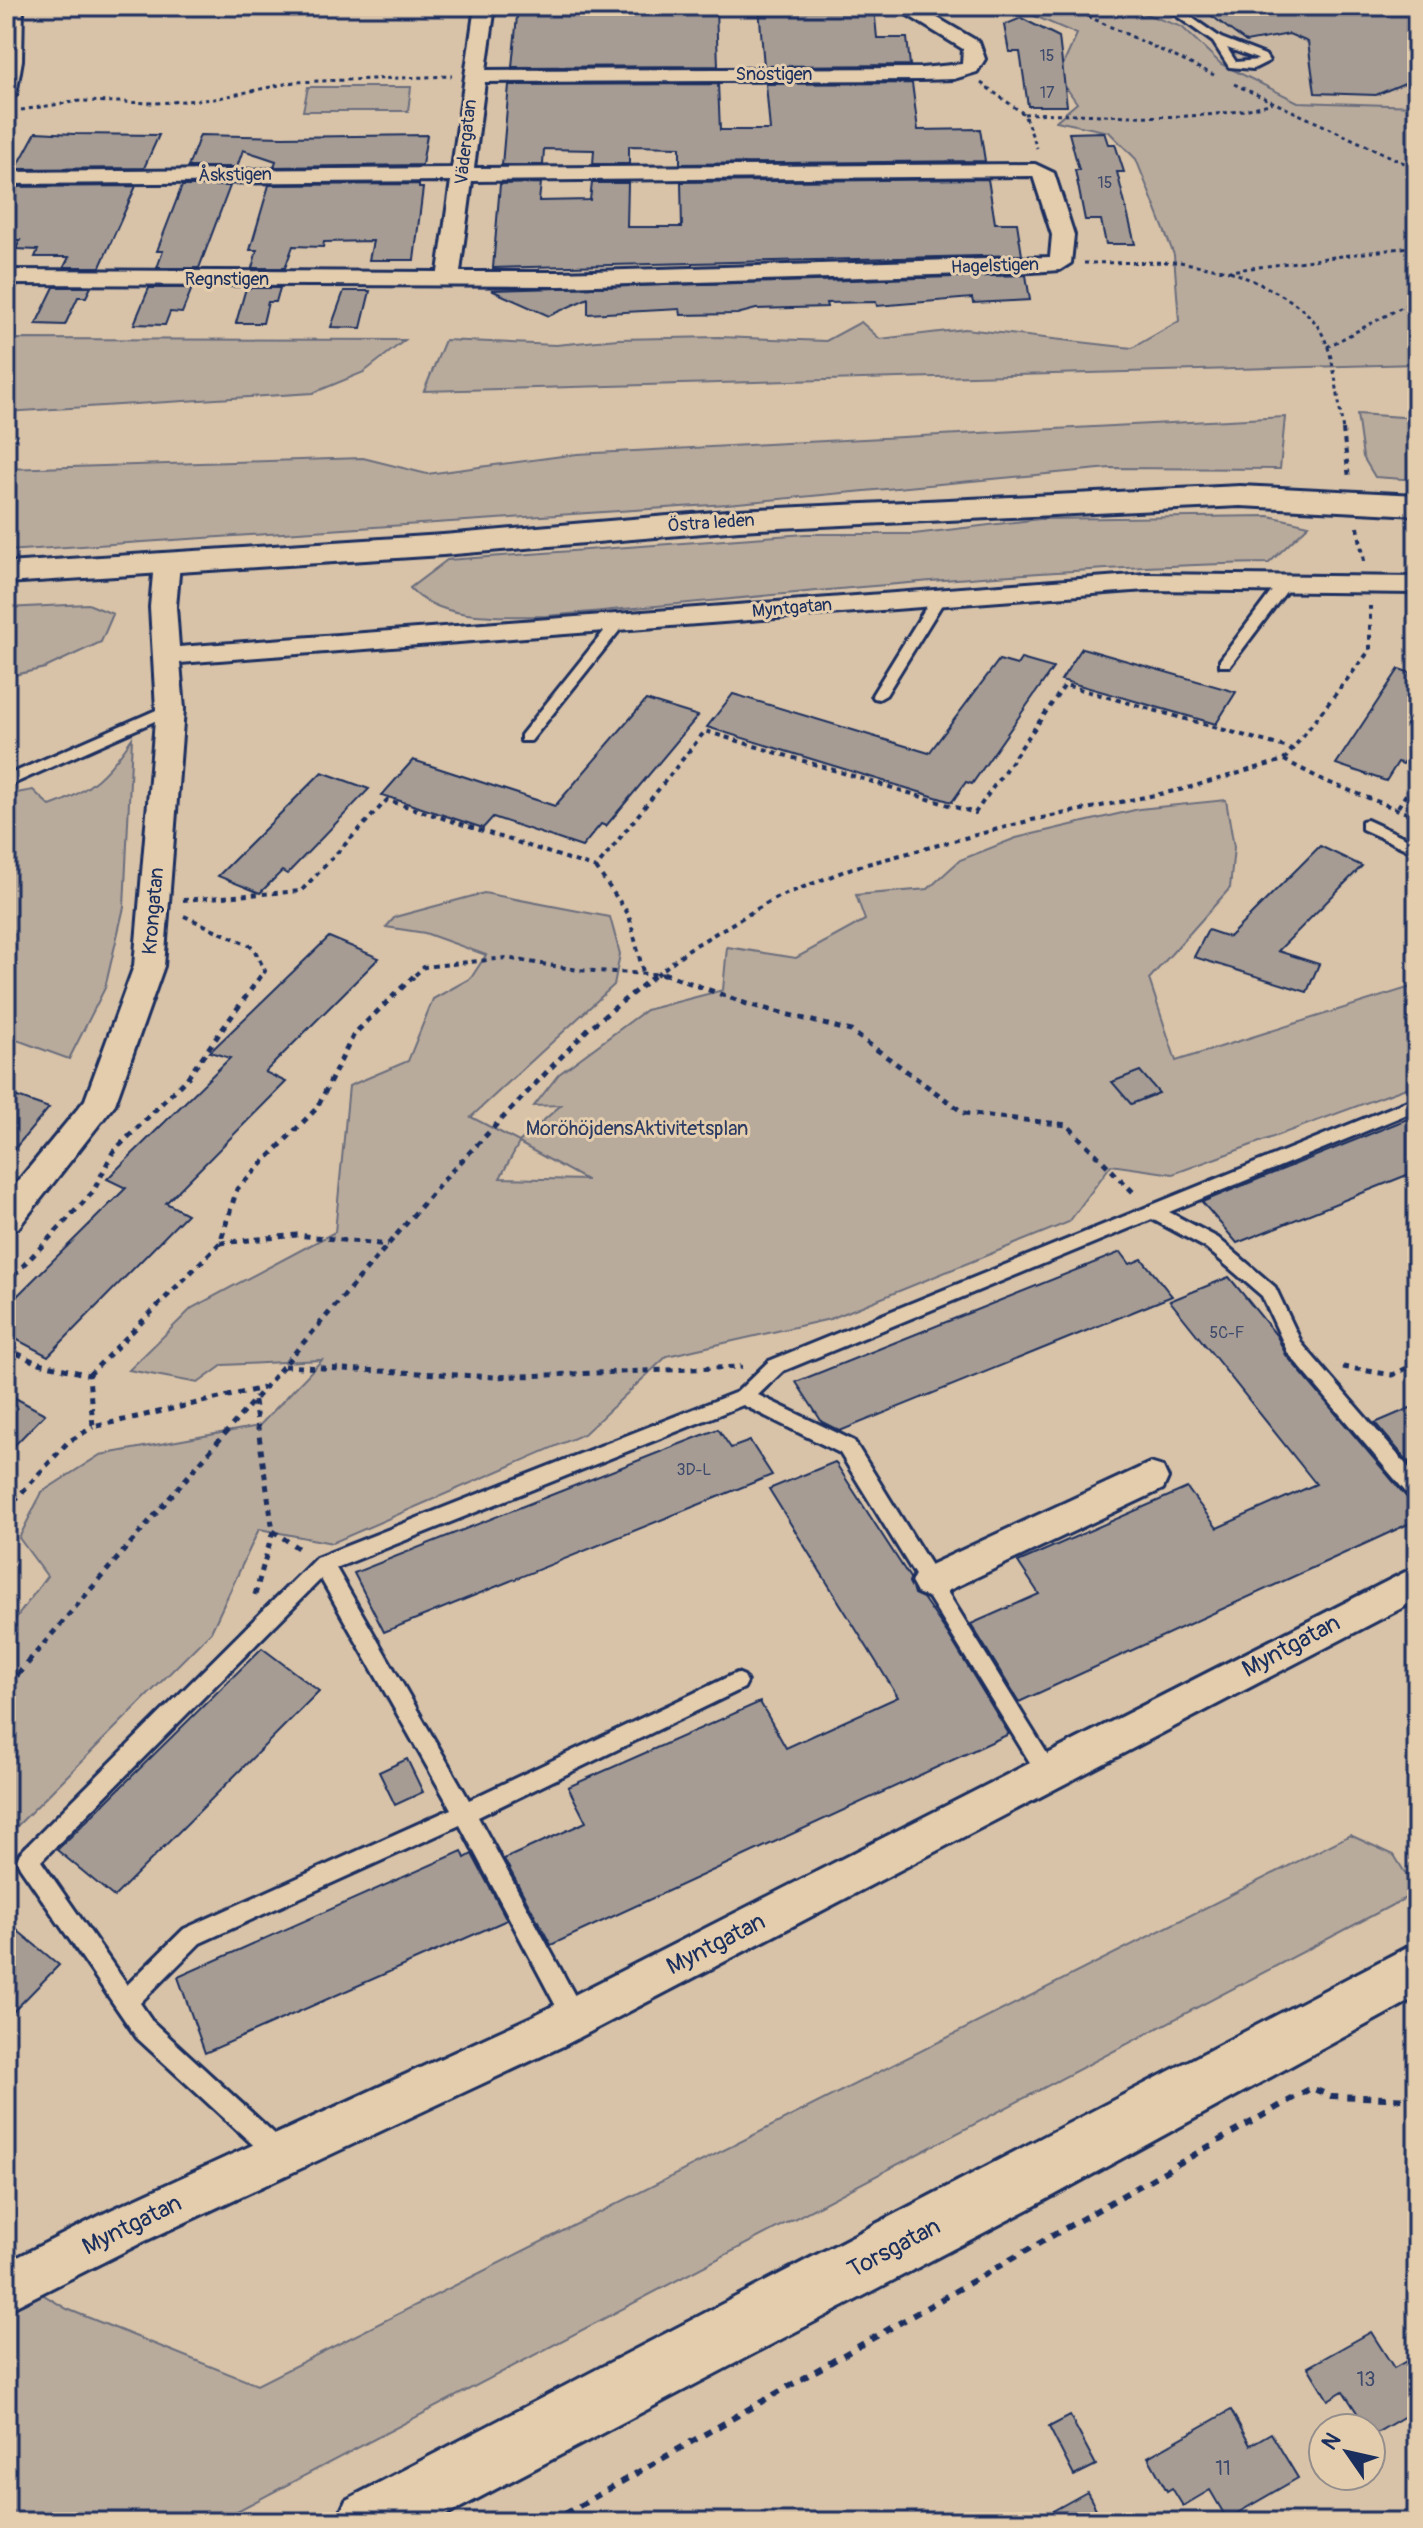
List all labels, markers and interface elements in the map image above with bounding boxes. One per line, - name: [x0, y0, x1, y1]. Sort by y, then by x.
- house number: 15: [1040, 46, 1054, 66]
- street label: Snöstigen: [736, 63, 812, 86]
- house number: 17: [1040, 83, 1055, 103]
- street label: Vädergatan: [450, 98, 482, 186]
- street label: Åskstigen: [198, 162, 272, 187]
- house number: 15: [1098, 173, 1112, 193]
- street label: Hagelstigen: [951, 253, 1039, 279]
- street label: Regnstigen: [185, 268, 269, 291]
- street label: Östra leden: [667, 508, 755, 538]
- street label: Myntgatan: [751, 593, 833, 623]
- street label: Krongatan: [137, 866, 169, 956]
- park label: MoröhöjdensAktivitetsplan: [526, 1116, 748, 1141]
- house number: 5C-F: [1210, 1323, 1245, 1343]
- house number: 3D-L: [677, 1460, 711, 1480]
- street label: Myntgatan: [1237, 1608, 1345, 1684]
- street label: Myntgatan: [662, 1907, 770, 1981]
- street label: Myntgatan: [78, 2189, 186, 2261]
- street label: Torsgatan: [843, 2212, 945, 2284]
- house number: 13: [1357, 2367, 1375, 2392]
- north arrow: [1307, 2412, 1387, 2492]
- text: N: [1315, 2427, 1347, 2455]
- house number: 11: [1215, 2456, 1231, 2481]

